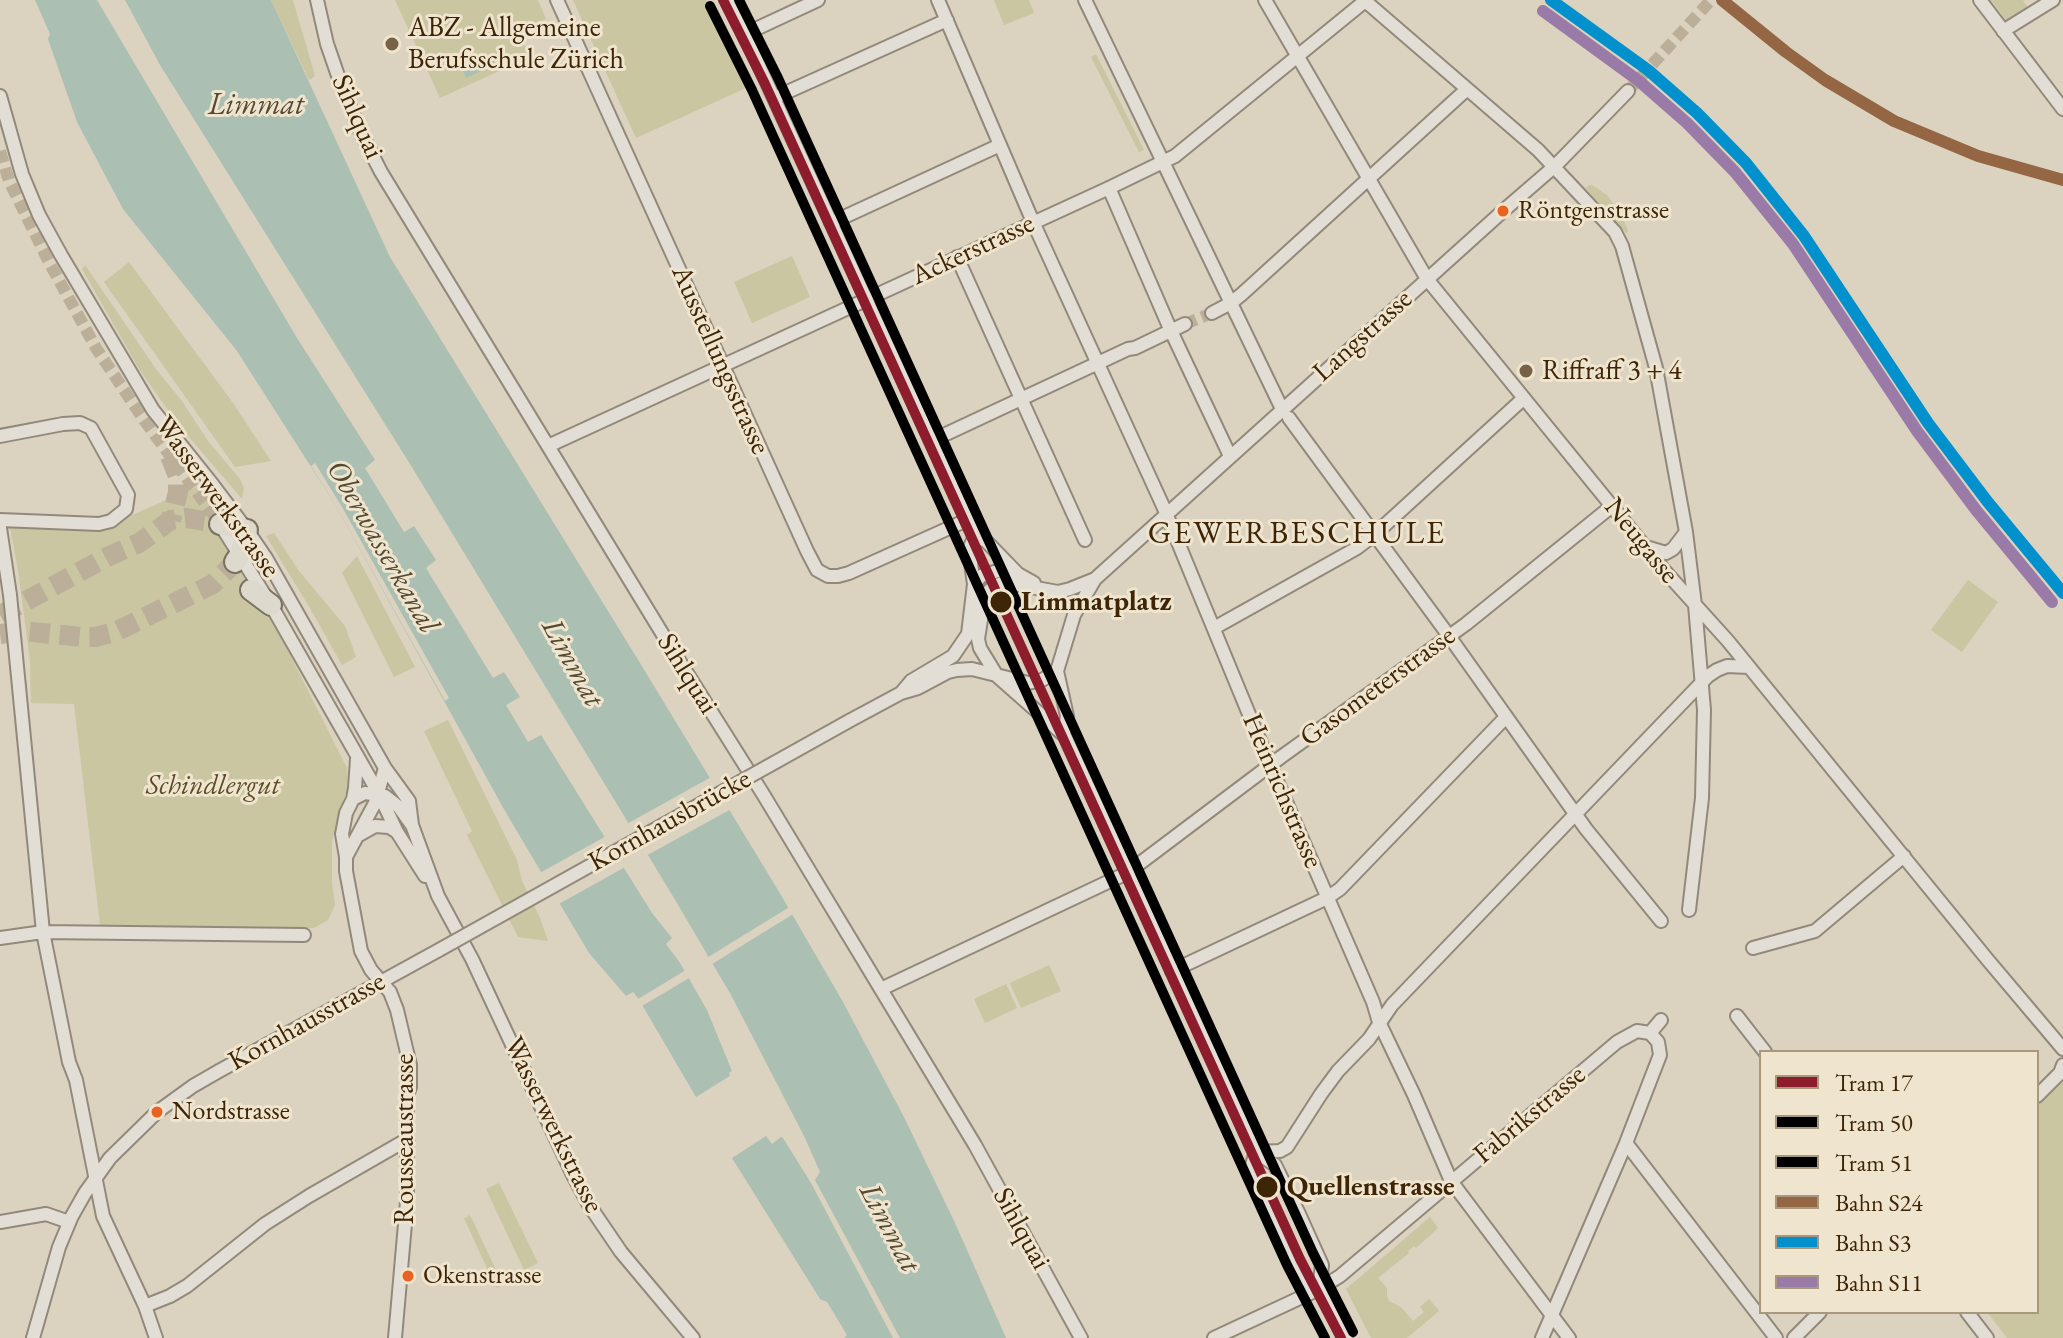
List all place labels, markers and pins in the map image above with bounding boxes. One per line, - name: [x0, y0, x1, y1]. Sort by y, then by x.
- place label: ABZ - Allgemeine Berufsschule Zürich: [408, 11, 624, 77]
- marker: ABZ - Allgemeine Berufsschule Zürich: [383, 35, 401, 53]
- place label: Röntgenstrasse: [1518, 195, 1669, 227]
- marker: Röntgenstrasse: [1495, 203, 1511, 219]
- place label: Riffraff 3 + 4: [1542, 354, 1682, 388]
- marker: Riffraff 3 + 4: [1517, 362, 1535, 380]
- place label: Limmatplatz: [1021, 585, 1172, 619]
- marker: Limmatplatz: [988, 589, 1014, 615]
- place label: Nordstrasse: [172, 1096, 290, 1128]
- marker: Nordstrasse: [149, 1104, 165, 1120]
- place label: Quellenstrasse: [1287, 1170, 1455, 1204]
- marker: Quellenstrasse: [1254, 1174, 1280, 1200]
- place label: Okenstrasse: [423, 1260, 541, 1292]
- marker: Okenstrasse: [400, 1268, 416, 1284]

